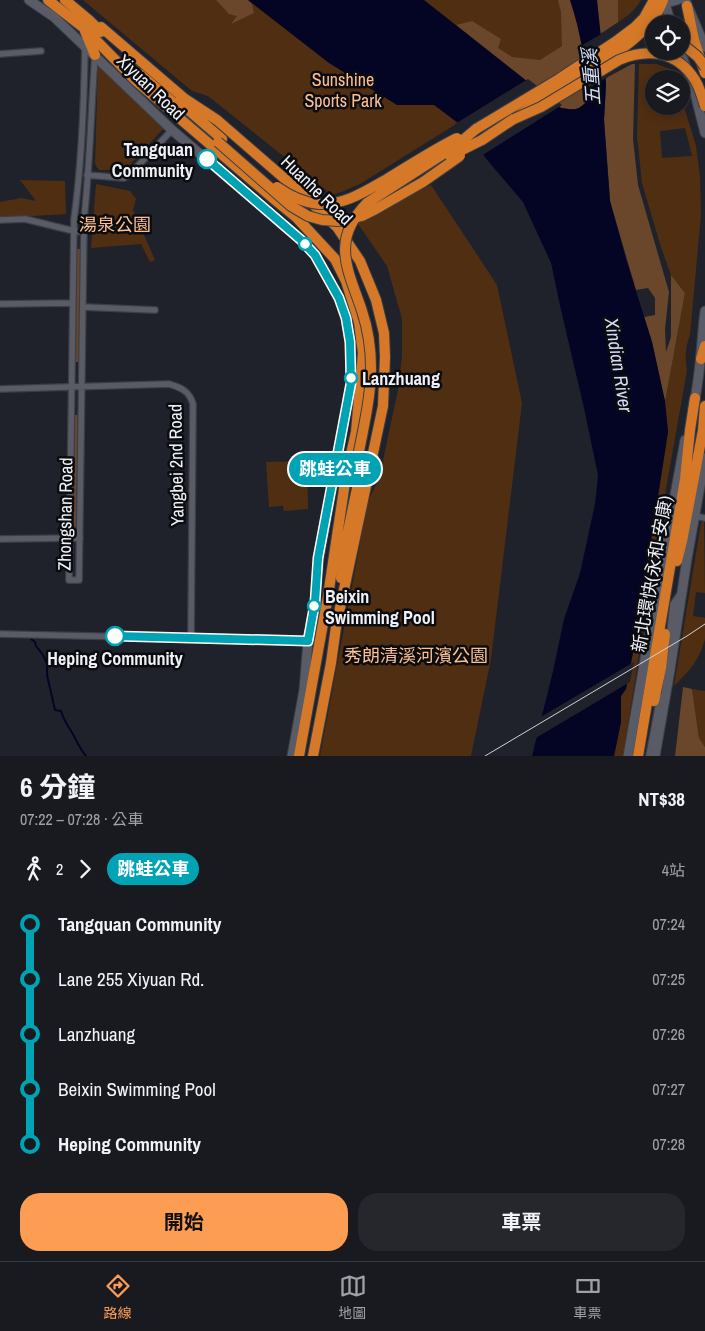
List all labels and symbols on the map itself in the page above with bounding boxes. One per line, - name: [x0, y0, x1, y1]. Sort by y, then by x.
- water label: 五重溪: [576, 45, 606, 106]
- street label: Xiyuan Road: [112, 48, 190, 126]
- park label: Sunshine Sports Park: [304, 67, 382, 113]
- place label: Tangquan Community: [112, 137, 194, 183]
- marker: Tangquan Community: [197, 149, 217, 169]
- street label: Huanhe Road: [276, 149, 358, 231]
- park label: 湯泉公園: [79, 212, 151, 237]
- unlabelled marker: [298, 237, 312, 251]
- water label: Xindian River: [599, 315, 639, 415]
- place label: Lanzhuang: [362, 366, 440, 391]
- marker: Lanzhuang: [344, 371, 358, 385]
- street label: Yangbei 2nd Road: [162, 404, 190, 526]
- line badge: 跳蛙公車: [300, 453, 370, 485]
- street label: Zhongshan Road: [52, 457, 78, 571]
- street label: 新北環快(永和-安康): [626, 494, 678, 654]
- place label: Beixin Swimming Pool: [325, 584, 435, 630]
- marker: Beixin Swimming Pool: [307, 599, 321, 613]
- marker: Heping Community: [105, 626, 125, 646]
- park label: 秀朗清溪河濱公園: [344, 643, 488, 668]
- place label: Heping Community: [47, 646, 183, 671]

